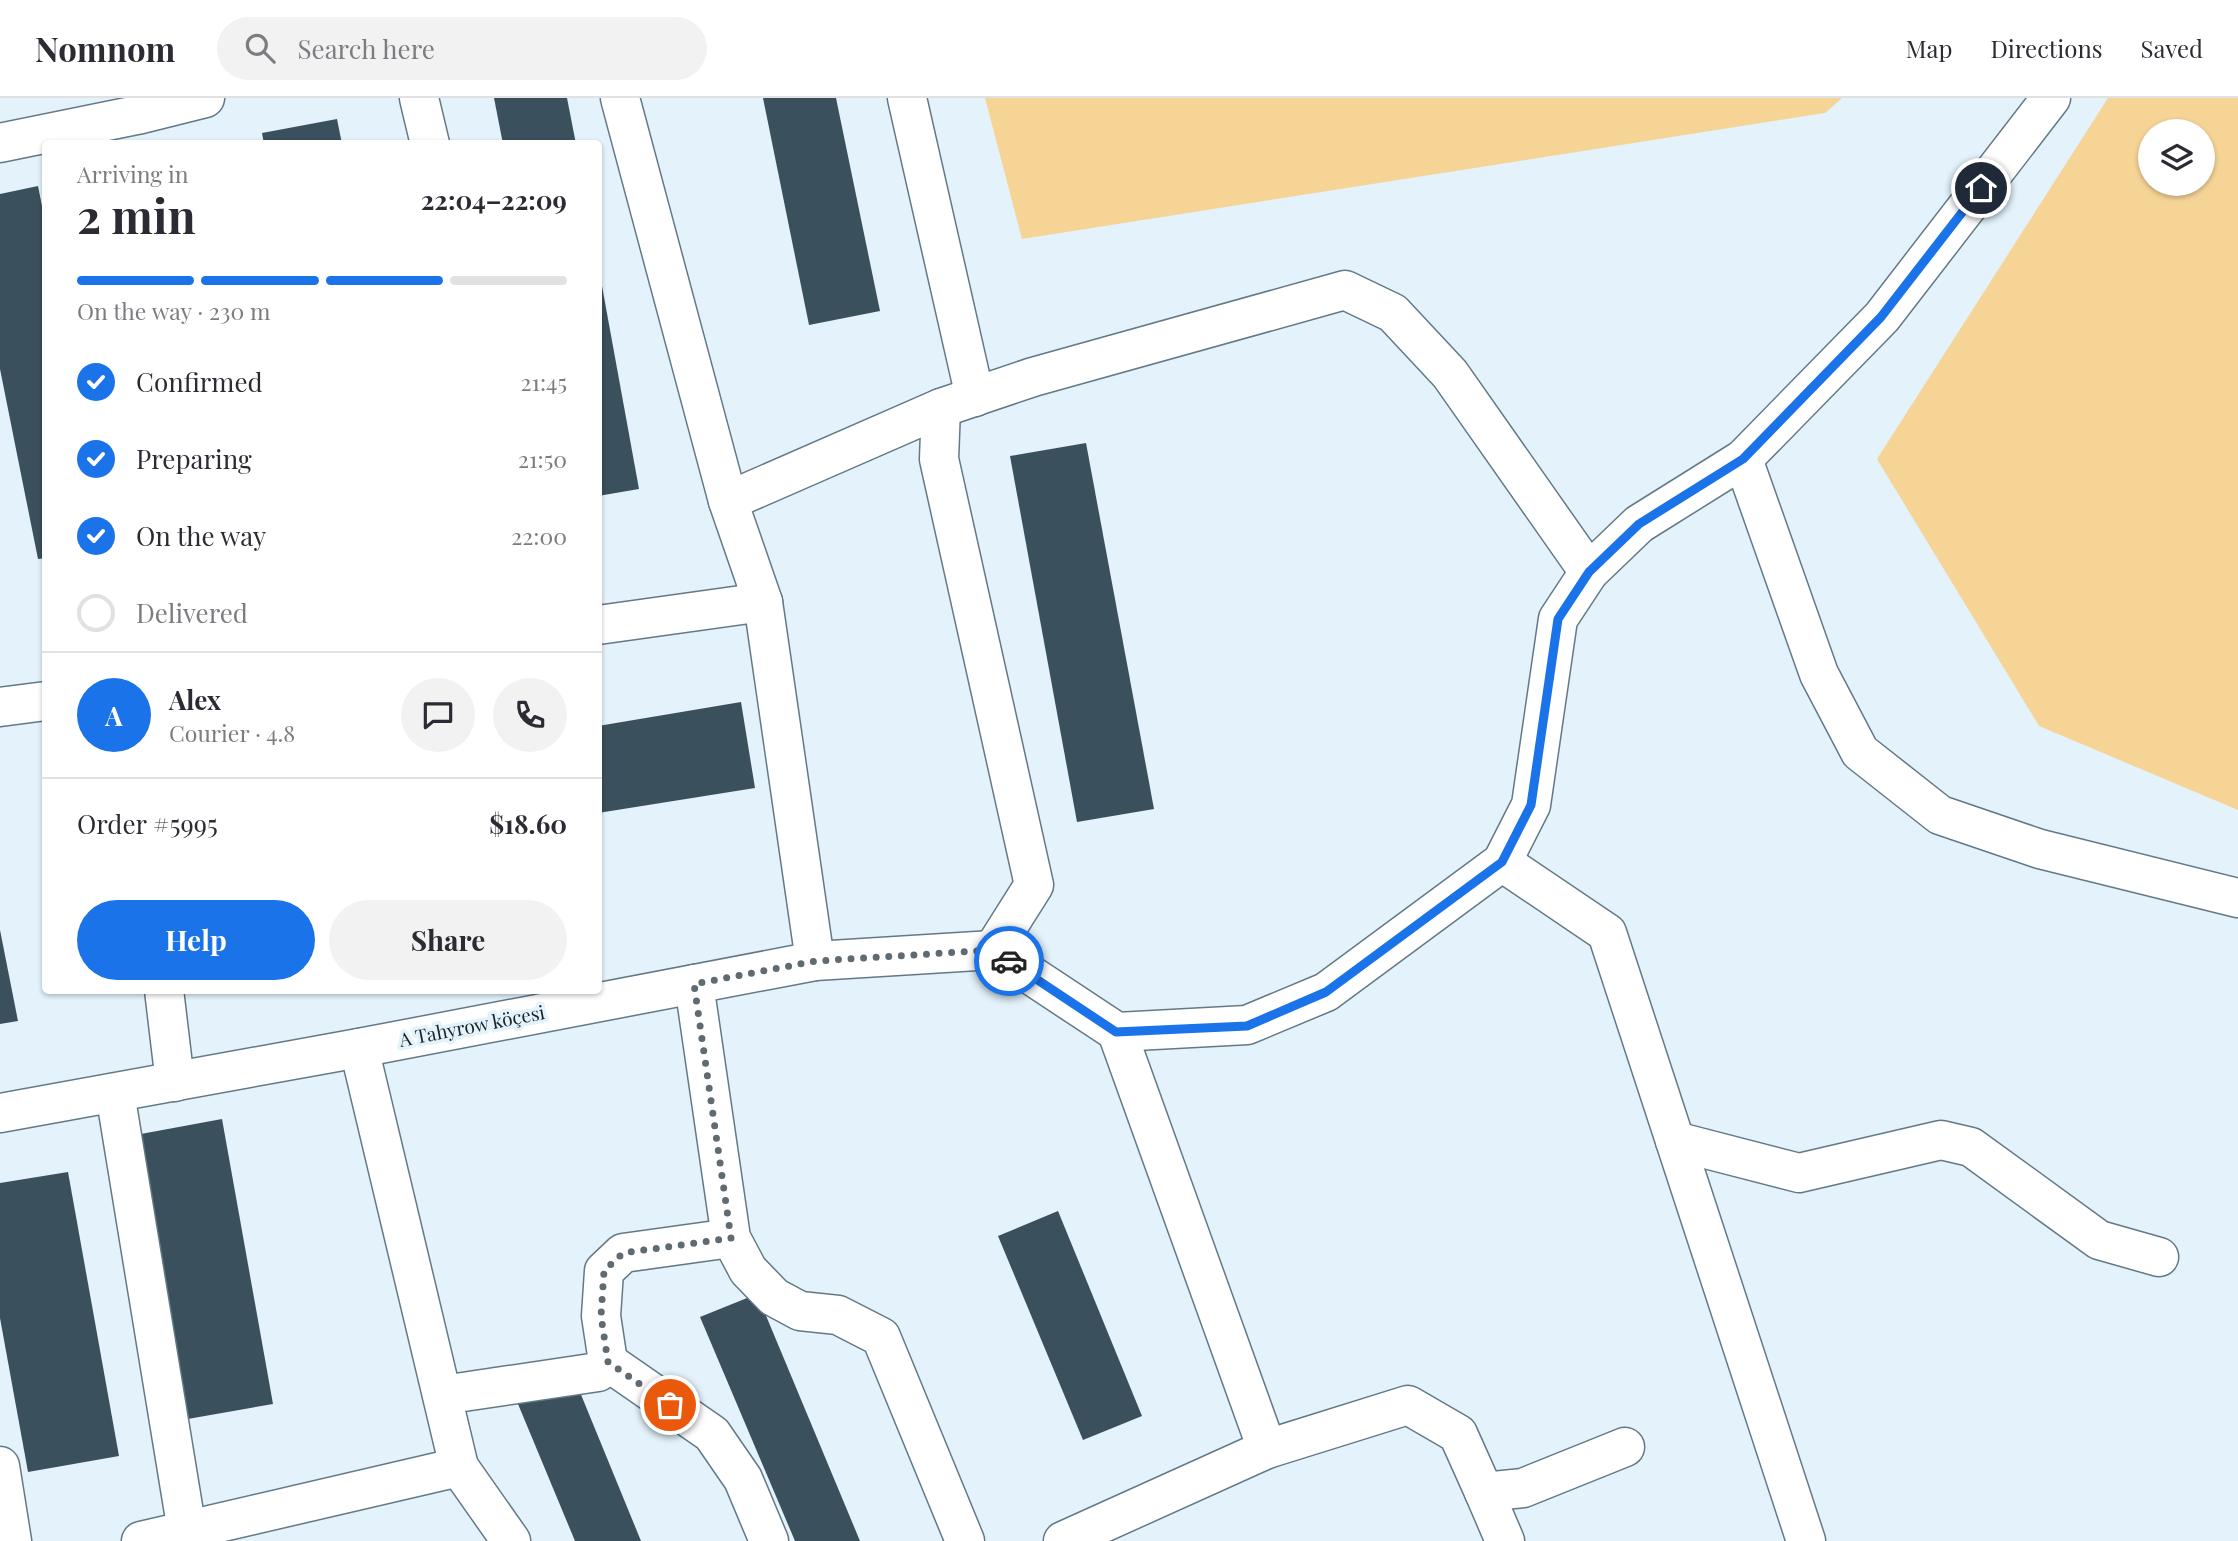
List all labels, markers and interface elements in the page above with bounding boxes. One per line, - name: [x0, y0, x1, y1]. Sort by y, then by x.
- search box: [217, 17, 707, 80]
- text: Nomnom: [35, 26, 175, 70]
- icon: search: [241, 29, 279, 67]
- text: Search here: [297, 31, 435, 66]
- text: Map: [1906, 32, 1952, 64]
- text: Directions: [1990, 32, 2103, 64]
- text: Saved: [2141, 32, 2203, 64]
- map controls: [2138, 119, 2215, 196]
- button: layers: [2138, 119, 2215, 196]
- text: Arriving in: [77, 158, 189, 189]
- pin: [1951, 158, 2011, 218]
- icon: home: [1962, 169, 2000, 207]
- text: 22:04–22:09: [421, 182, 567, 217]
- text: 2 min: [77, 184, 196, 246]
- text: On the way · 230 m: [77, 295, 270, 326]
- icon: check: [77, 363, 115, 401]
- text: Confirmed: [136, 364, 263, 399]
- text: 21:45: [520, 366, 567, 397]
- icon: check: [77, 440, 115, 478]
- text: Preparing: [136, 441, 252, 476]
- text: 21:50: [518, 443, 567, 474]
- icon: check: [77, 517, 115, 555]
- text: On the way: [136, 518, 266, 553]
- text: 22:00: [511, 520, 567, 551]
- text: Delivered: [136, 595, 248, 630]
- button: chat: [401, 678, 475, 752]
- button: phone: [493, 678, 567, 752]
- text: Alex: [169, 682, 221, 717]
- text: A: [105, 698, 123, 733]
- text: Courier · 4.8: [169, 717, 295, 748]
- text: Order #5995: [77, 806, 218, 841]
- text: $18.60: [489, 806, 567, 841]
- button: Help: [77, 900, 315, 980]
- button: Share: [329, 900, 567, 980]
- courier: [974, 926, 1044, 996]
- icon: car: [990, 942, 1028, 980]
- street label: A Tahyrow köçesi: [396, 998, 547, 1052]
- pin: [640, 1375, 700, 1435]
- icon: bag: [651, 1386, 689, 1424]

